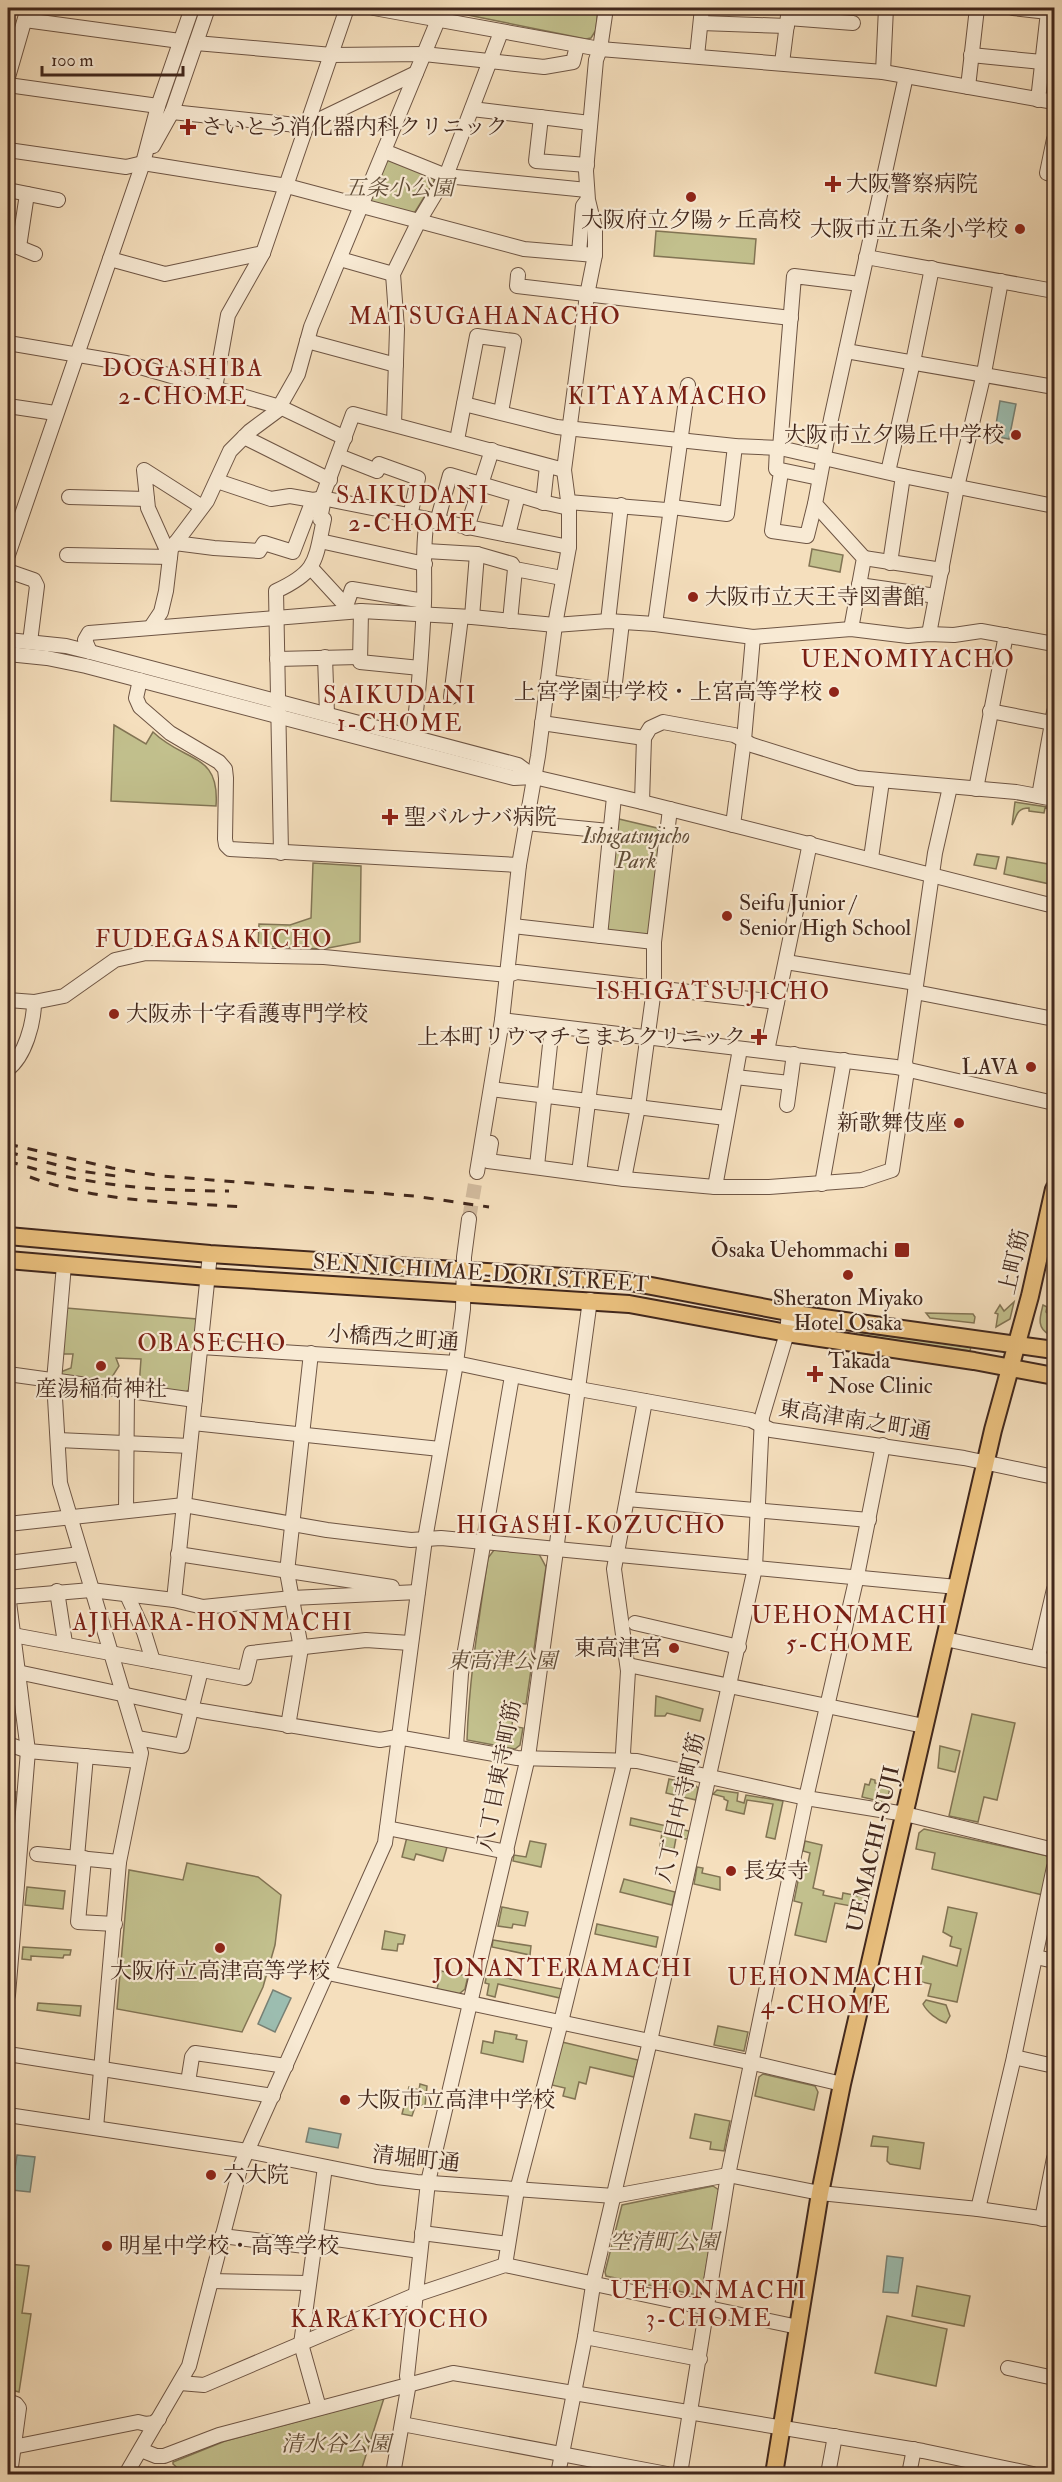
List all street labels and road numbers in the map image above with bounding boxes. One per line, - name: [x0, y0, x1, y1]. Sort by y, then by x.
- street label: 上町筋: [993, 1227, 1035, 1297]
- street label: SENNICHIMAE-DORI STREET: [312, 1247, 651, 1299]
- street label: 小橋西之町通: [326, 1319, 460, 1357]
- street label: 東高津南之町通: [777, 1394, 933, 1446]
- street label: 八丁目東寺町筋: [471, 1698, 527, 1854]
- street label: 八丁目中寺町筋: [649, 1730, 711, 1886]
- street label: UEMACHI-SUJI: [840, 1763, 906, 1935]
- street label: 清堀町通: [371, 2140, 461, 2178]

